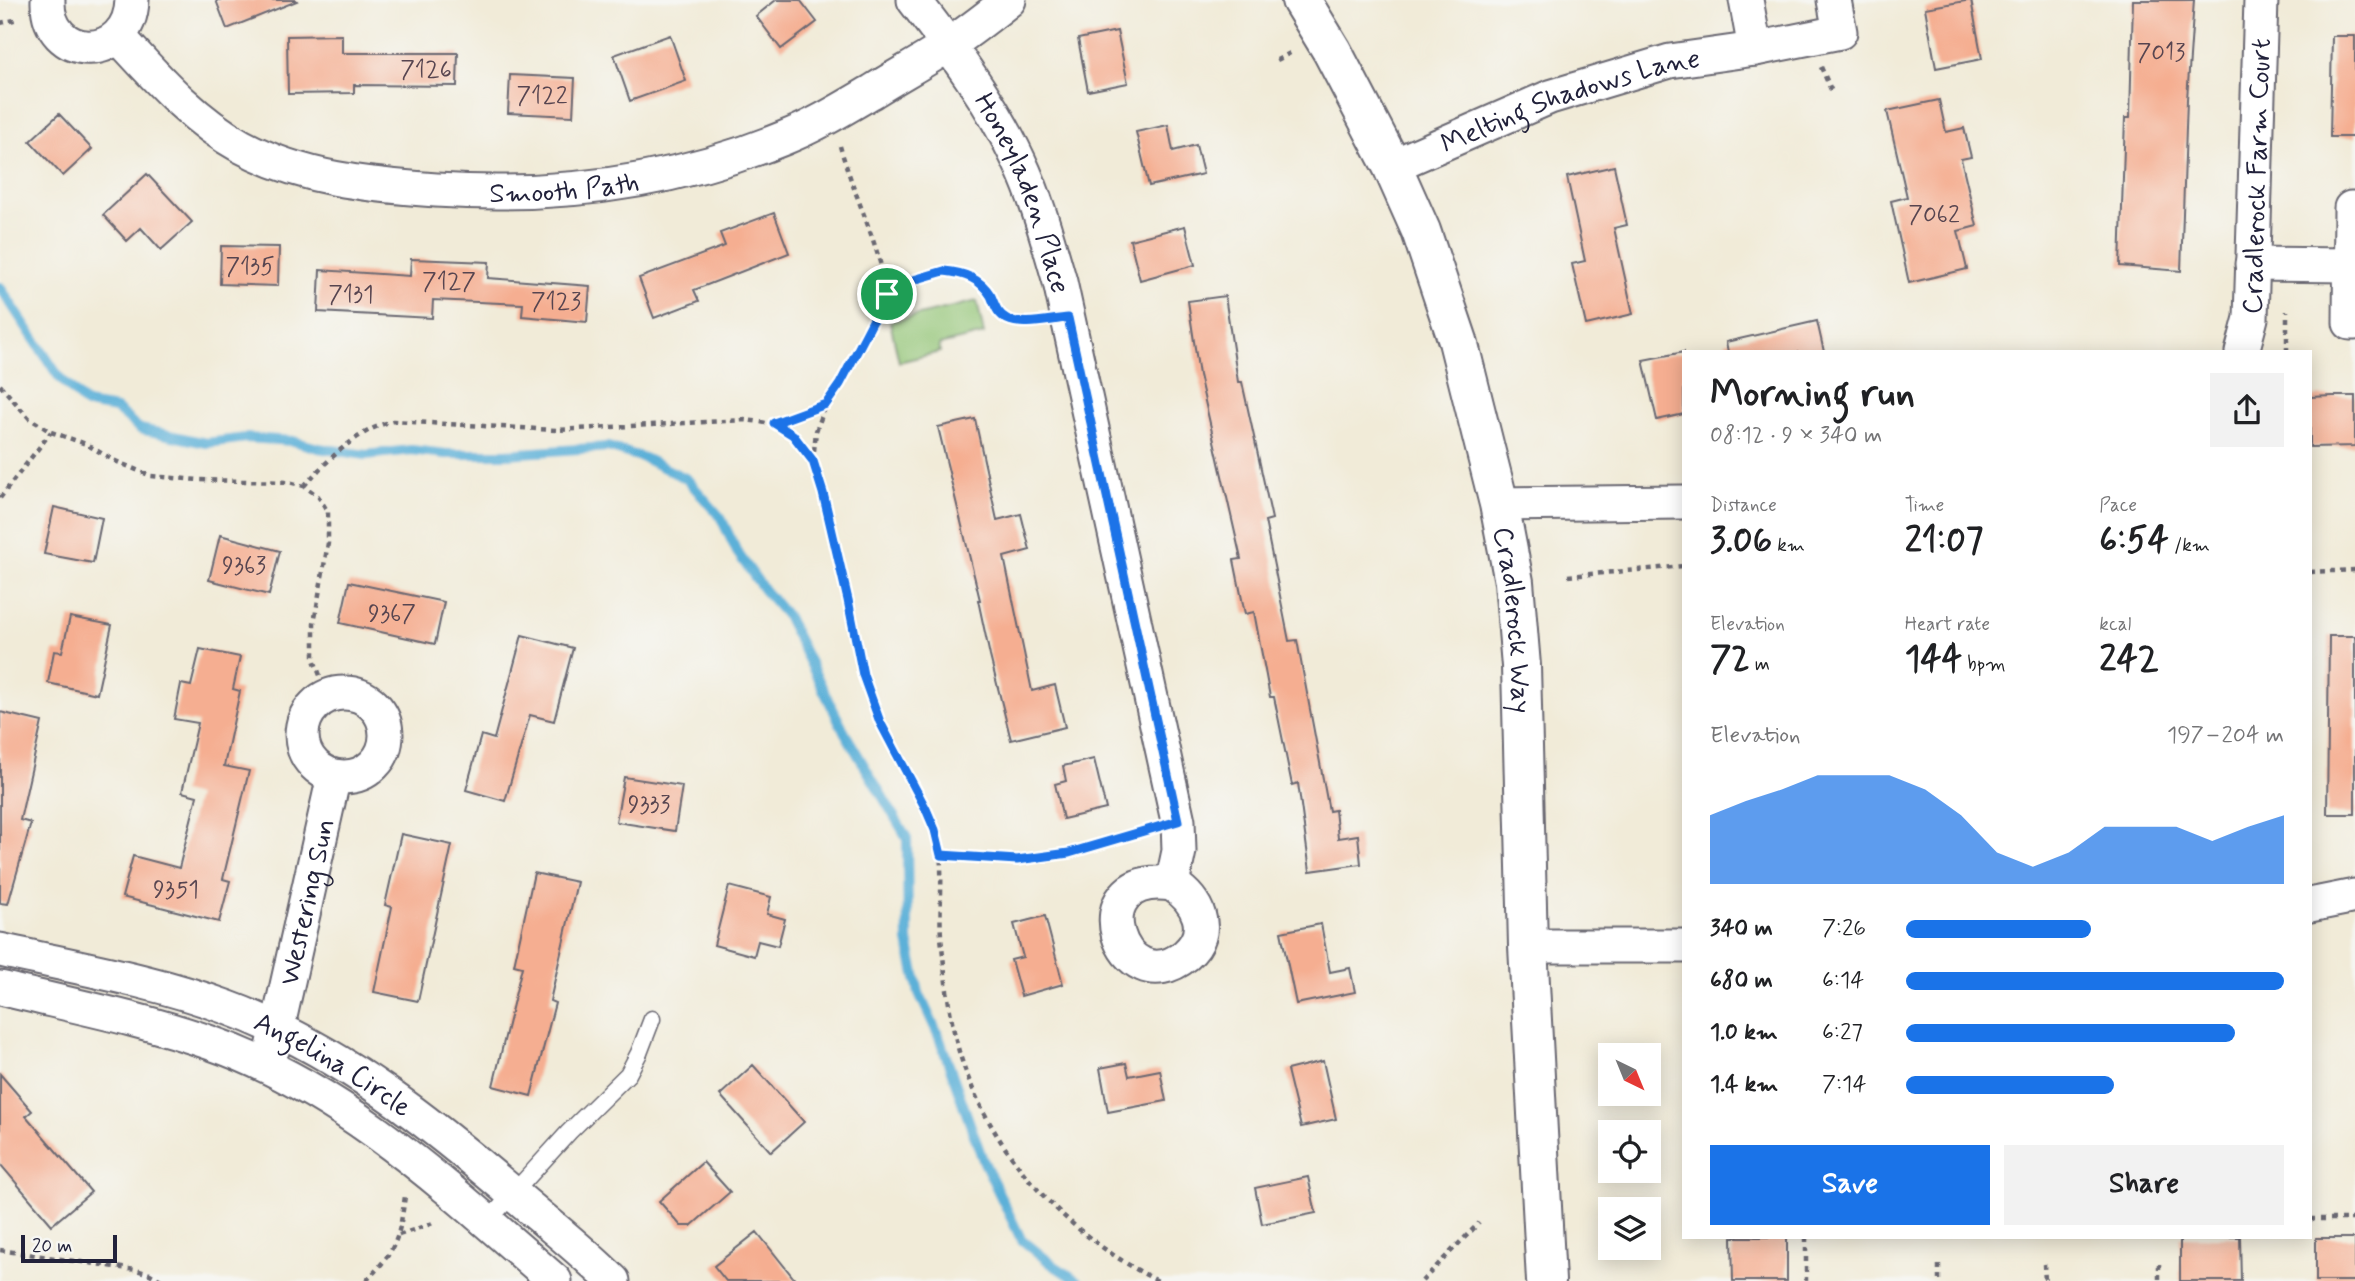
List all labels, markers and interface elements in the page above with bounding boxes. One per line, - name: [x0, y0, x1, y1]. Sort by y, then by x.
- house number: 7013: [2137, 38, 2185, 69]
- street label: Cradlerock Farm Court: [2235, 38, 2281, 315]
- street label: Melting Shadows Lane: [1435, 41, 1703, 163]
- house number: 7126: [400, 55, 452, 86]
- house number: 7122: [517, 81, 568, 112]
- street label: Honeyladen Place: [964, 86, 1078, 297]
- street label: Smooth Path: [489, 164, 642, 213]
- house number: 7062: [1908, 200, 1960, 231]
- house number: 7135: [225, 252, 275, 283]
- pin: [857, 264, 917, 324]
- house number: 7127: [422, 267, 476, 298]
- icon: arrive: [868, 275, 906, 313]
- house number: 7131: [328, 280, 374, 311]
- house number: 7123: [531, 287, 581, 318]
- text: Morning run: [1710, 370, 1915, 419]
- button: share: [2210, 373, 2284, 447]
- text: 08:12 · 9 × 340 m: [1710, 421, 1882, 451]
- text: Distance: [1710, 493, 1777, 518]
- text: Time: [1905, 493, 1944, 518]
- text: Pace: [2099, 493, 2137, 518]
- text: 3.06: [1710, 518, 1772, 564]
- text: 21:07: [1905, 518, 1983, 564]
- text: 6:54: [2099, 518, 2169, 564]
- street label: Cradlerock Way: [1483, 524, 1538, 714]
- text: km: [1772, 533, 1805, 558]
- text: /km: [2169, 533, 2210, 558]
- house number: 9363: [222, 551, 266, 582]
- house number: 9367: [368, 599, 416, 630]
- text: Elevation: [1710, 612, 1785, 637]
- text: Heart rate: [1905, 612, 1990, 637]
- text: kcal: [2099, 612, 2131, 637]
- text: 72: [1710, 637, 1750, 683]
- text: 144: [1905, 637, 1962, 683]
- text: 242: [2099, 637, 2159, 683]
- text: m: [1750, 652, 1770, 677]
- text: bpm: [1962, 652, 2006, 677]
- text: Elevation: [1710, 721, 1801, 751]
- text: 197–204 m: [2167, 721, 2284, 751]
- house number: 9333: [628, 790, 670, 821]
- street label: Westering Sun: [272, 815, 345, 989]
- house number: 9351: [153, 875, 199, 906]
- text: 340 m: [1710, 914, 1773, 944]
- text: 7:26: [1822, 914, 1866, 944]
- text: 680 m: [1710, 966, 1773, 996]
- text: 6:14: [1822, 966, 1864, 996]
- street label: Angelina Circle: [248, 1004, 419, 1127]
- text: 1.0 km: [1710, 1018, 1778, 1048]
- text: 6:27: [1822, 1018, 1863, 1048]
- north arrow: [1598, 1043, 1661, 1106]
- map controls: [1598, 1043, 1661, 1260]
- text: 1.4 km: [1710, 1070, 1778, 1100]
- text: 7:14: [1822, 1070, 1866, 1100]
- button: locate: [1598, 1120, 1661, 1183]
- button: Save: [1710, 1145, 1990, 1225]
- button: Share: [2004, 1145, 2284, 1225]
- button: layers: [1598, 1197, 1661, 1260]
- scale bar: [21, 1232, 117, 1264]
- text: 20 m: [32, 1234, 72, 1259]

